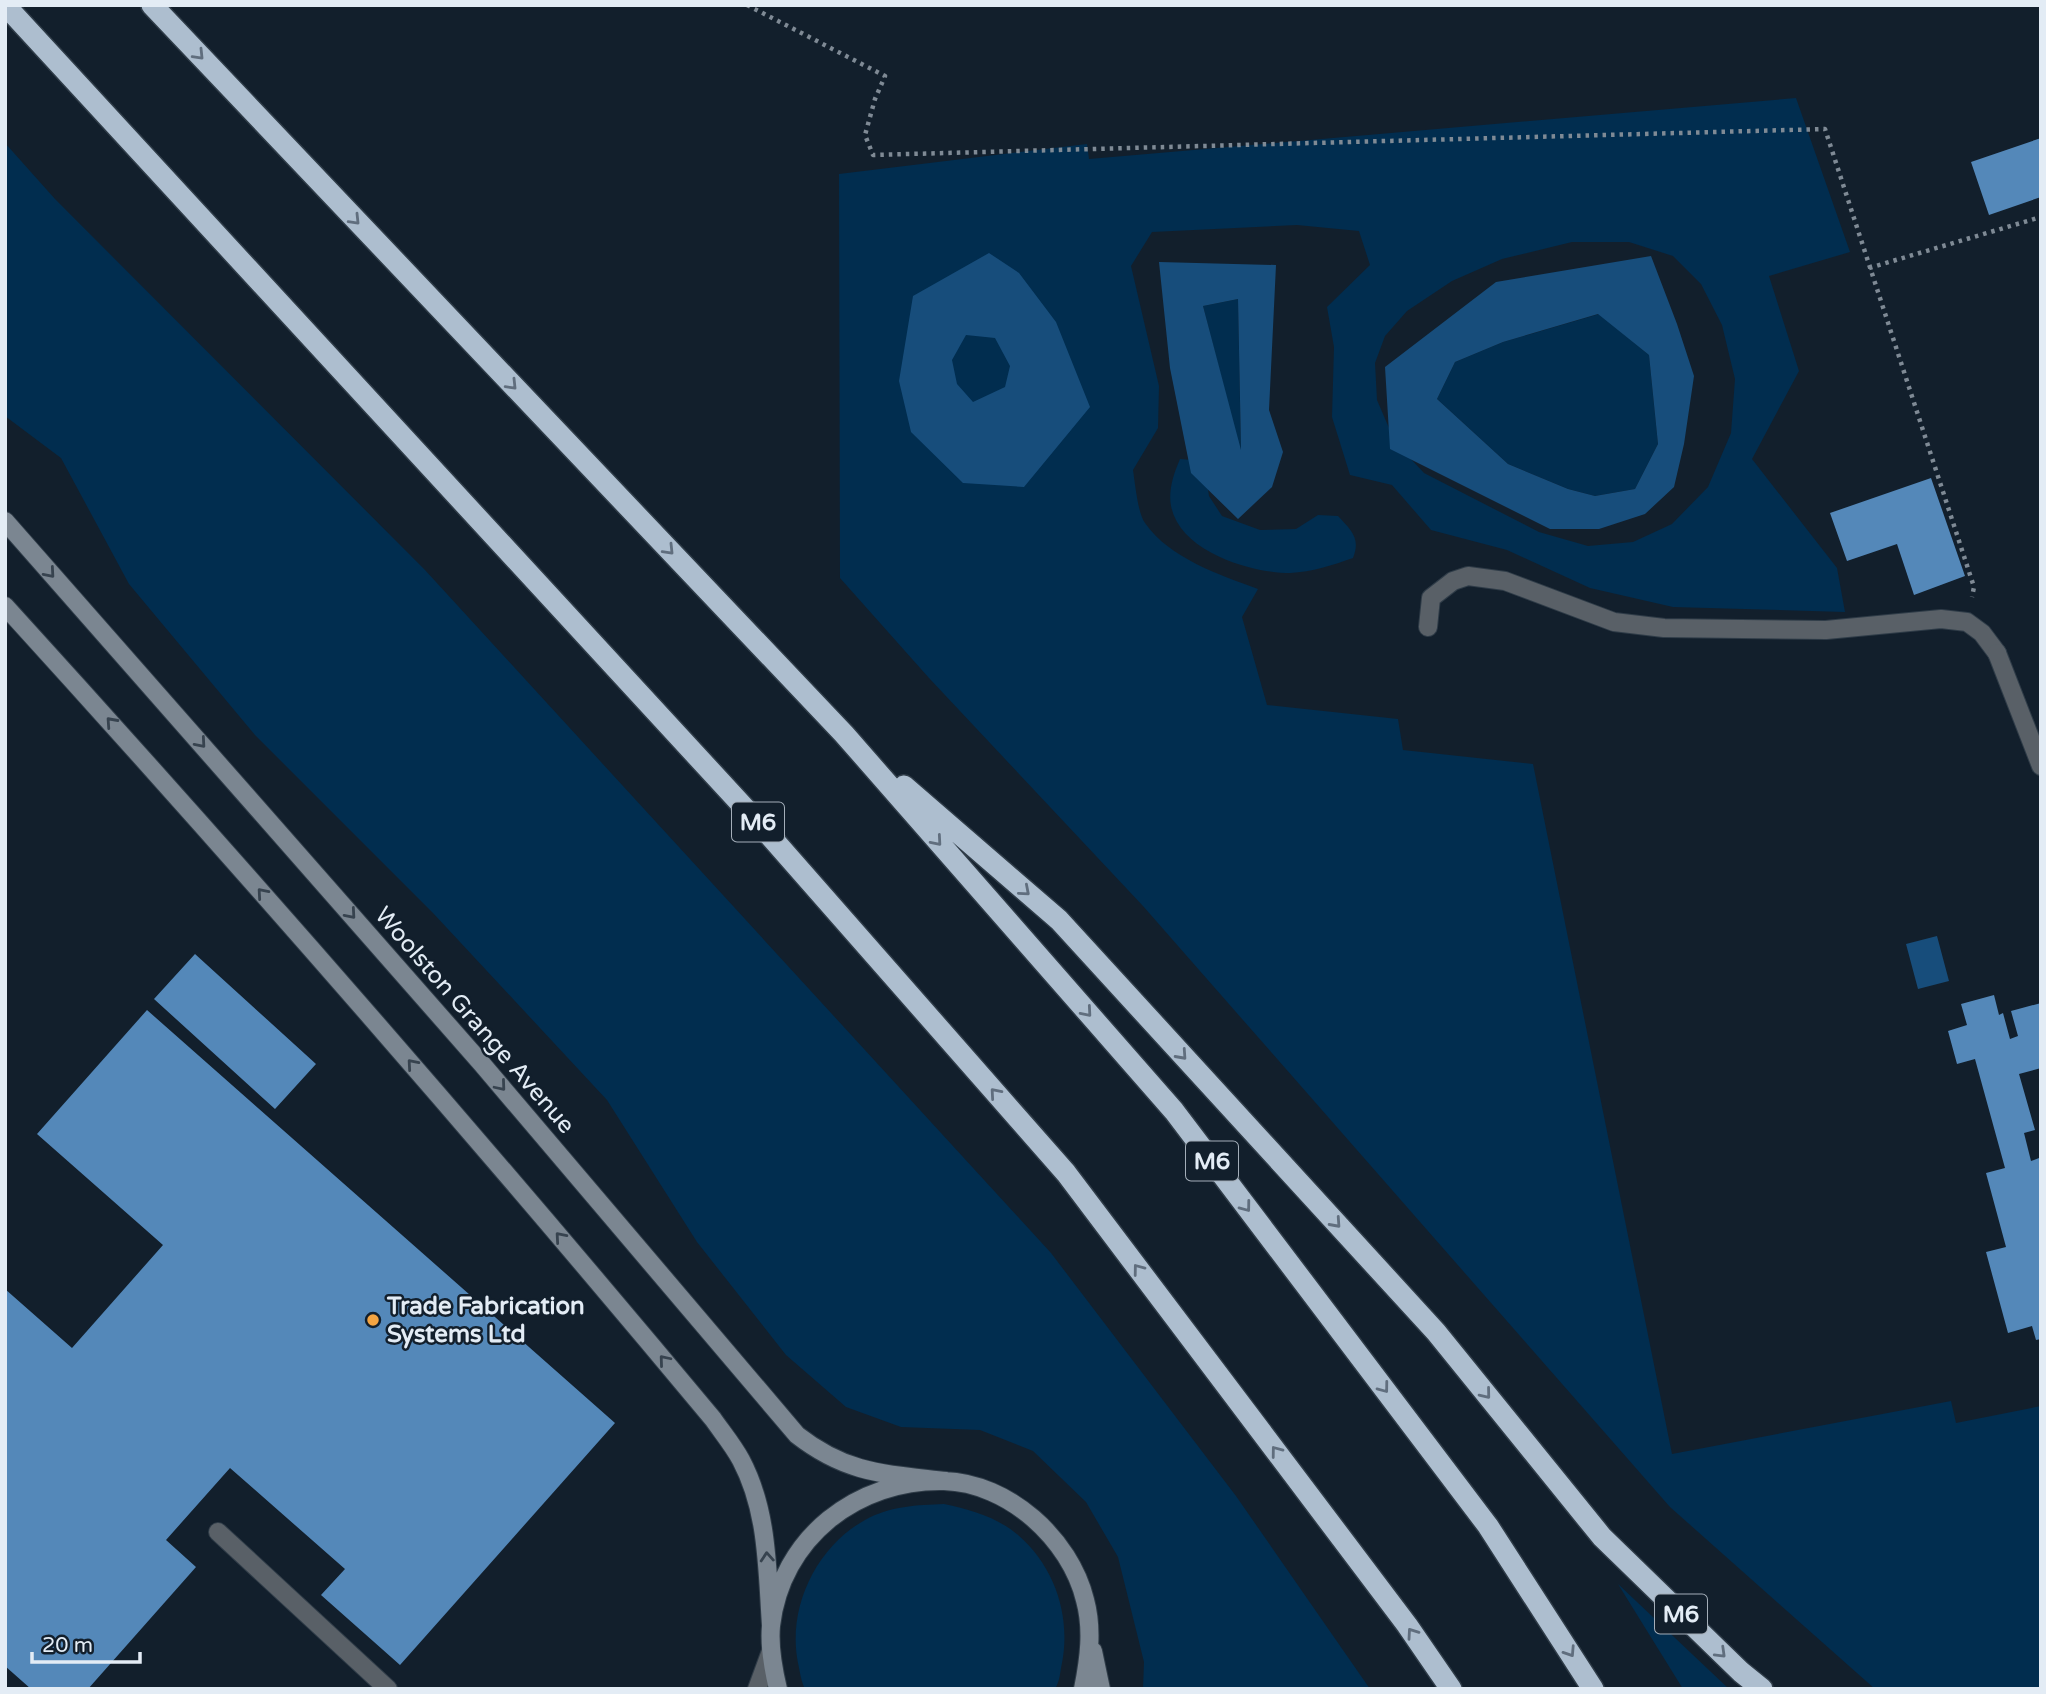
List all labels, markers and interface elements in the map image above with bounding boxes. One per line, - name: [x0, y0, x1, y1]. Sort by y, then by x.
- one-way arrow: [190, 47, 203, 60]
- one-way arrow: [347, 212, 360, 225]
- one-way arrow: [504, 377, 517, 390]
- one-way arrow: [660, 542, 673, 555]
- one-way arrow: [42, 564, 55, 577]
- one-way arrow: [107, 717, 120, 730]
- one-way arrow: [193, 735, 205, 748]
- road number: M6: [732, 802, 784, 842]
- one-way arrow: [929, 832, 941, 845]
- one-way arrow: [1017, 883, 1030, 895]
- one-way arrow: [258, 888, 270, 901]
- street label: Woolston Grange Avenue: [368, 901, 581, 1139]
- one-way arrow: [343, 906, 355, 919]
- one-way arrow: [1079, 1003, 1091, 1016]
- one-way arrow: [1174, 1047, 1186, 1060]
- one-way arrow: [408, 1059, 420, 1072]
- one-way arrow: [492, 1078, 505, 1090]
- one-way arrow: [991, 1088, 1003, 1101]
- road number: M6: [1186, 1142, 1238, 1180]
- one-way arrow: [1238, 1199, 1251, 1211]
- one-way arrow: [1327, 1215, 1340, 1228]
- one-way arrow: [556, 1232, 568, 1245]
- one-way arrow: [1134, 1264, 1147, 1277]
- place label: Trade Fabrication Systems Ltd: [386, 1292, 585, 1349]
- marker: Trade Fabrication Systems Ltd: [365, 1312, 381, 1328]
- one-way arrow: [660, 1355, 672, 1368]
- one-way arrow: [1375, 1380, 1388, 1393]
- one-way arrow: [1477, 1386, 1490, 1398]
- one-way arrow: [1271, 1446, 1284, 1458]
- one-way arrow: [759, 1551, 774, 1562]
- road number: M6: [1655, 1595, 1707, 1634]
- scale bar: [32, 1620, 140, 1664]
- one-way arrow: [1408, 1628, 1420, 1641]
- text: 20 m: [42, 1633, 93, 1658]
- one-way arrow: [1561, 1644, 1574, 1657]
- one-way arrow: [1713, 1645, 1725, 1657]

